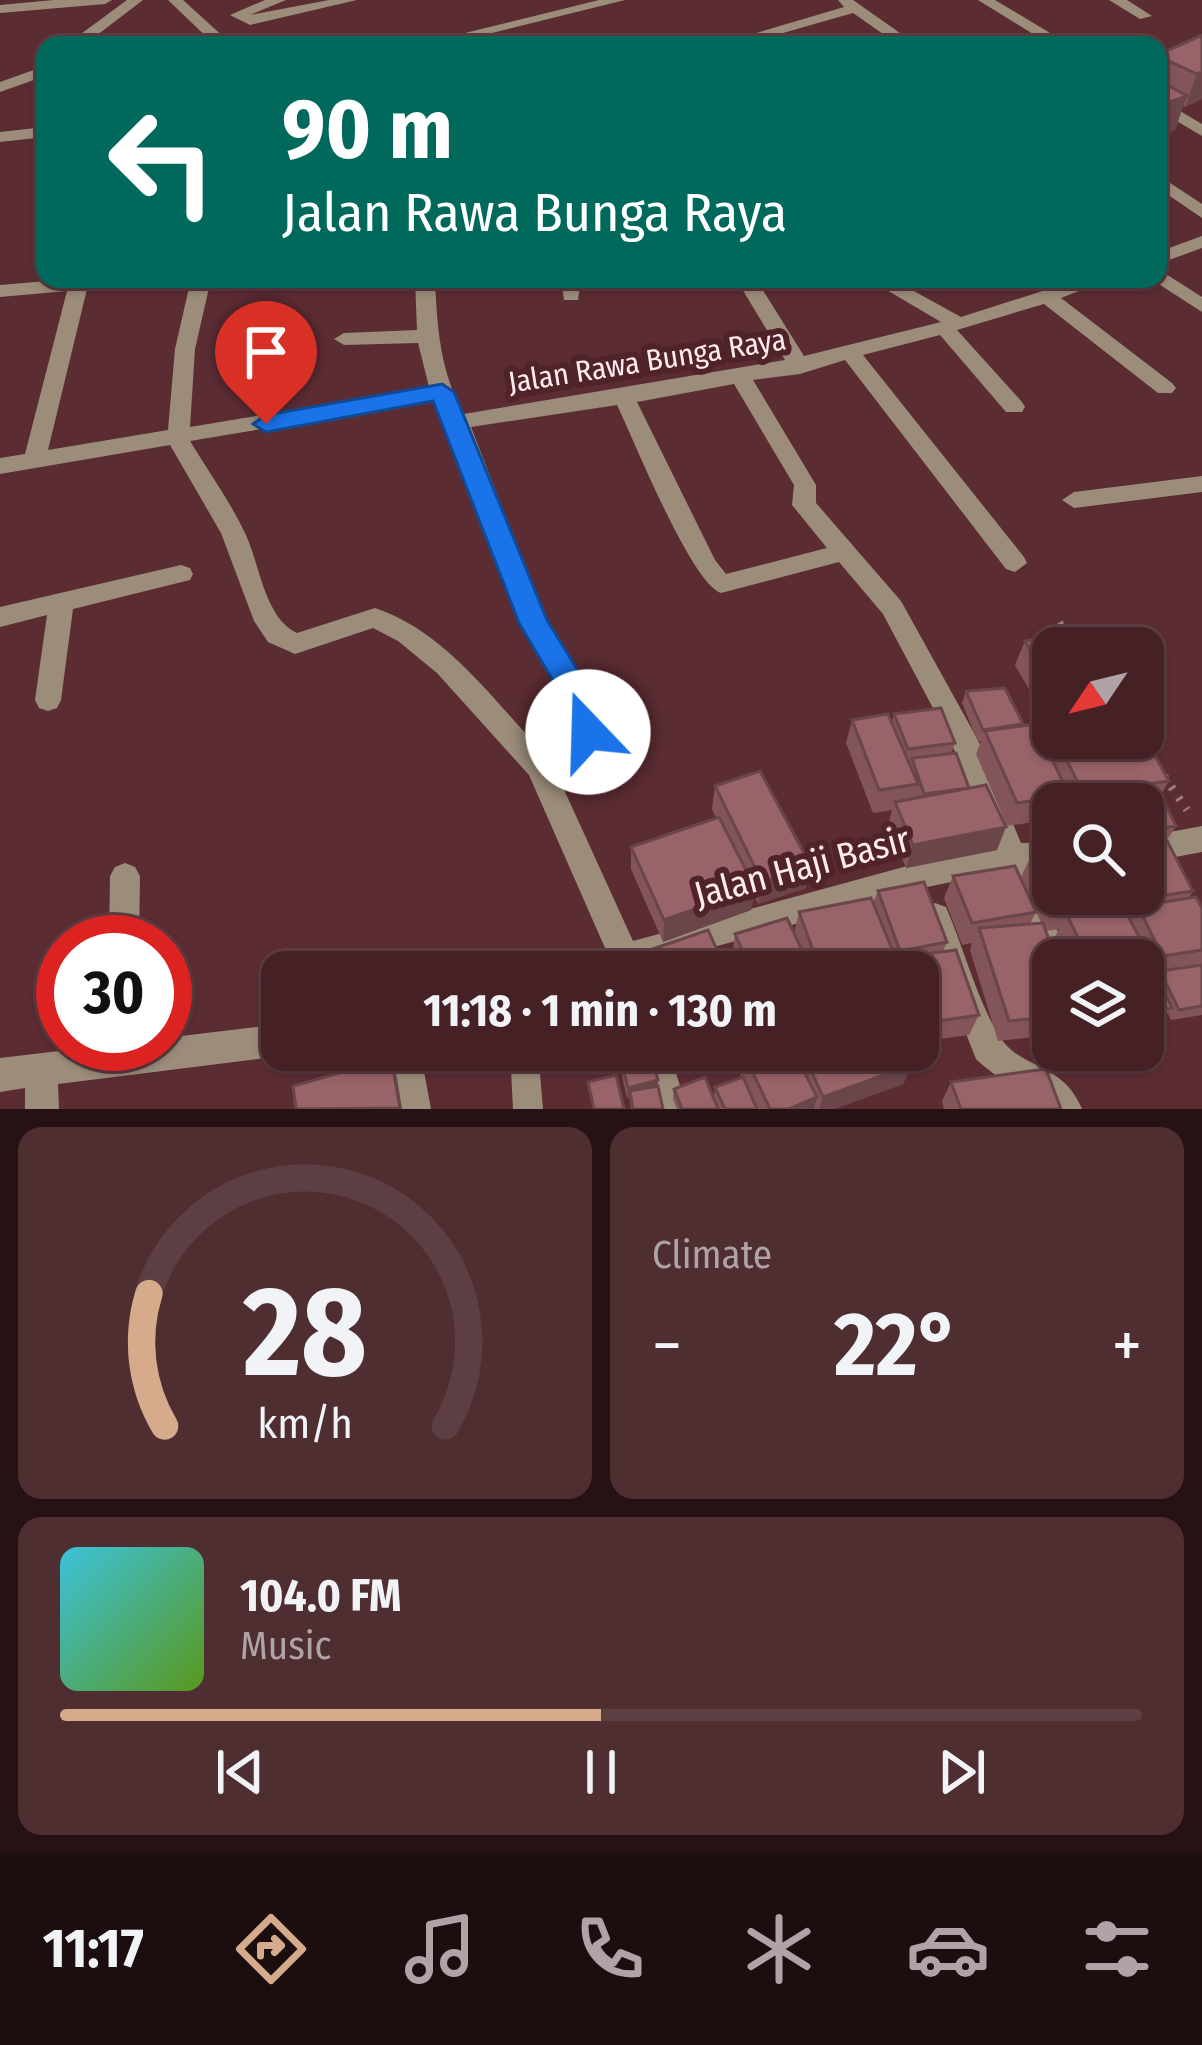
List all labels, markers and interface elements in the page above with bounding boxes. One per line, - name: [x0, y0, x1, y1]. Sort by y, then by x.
- text: 90 m: [282, 79, 453, 180]
- icon: left: [84, 84, 240, 240]
- text: Jalan Rawa Bunga Raya: [282, 181, 787, 245]
- pin: [215, 301, 317, 424]
- icon: arrive: [233, 319, 299, 385]
- street label: Jalan Rawa Bunga Raya: [506, 321, 788, 401]
- north arrow: [1032, 627, 1164, 759]
- map controls: [1032, 627, 1164, 1071]
- position arrow: [525, 669, 651, 795]
- button: search: [1032, 783, 1164, 915]
- street label: Jalan Haji Basir: [689, 817, 915, 917]
- speed limit sign: 30: [36, 915, 192, 1071]
- button: layers: [1032, 939, 1164, 1071]
- text: 11:18 · 1 min · 130 m: [423, 984, 777, 1038]
- text: Climate: [652, 1232, 772, 1278]
- text: 28: [242, 1258, 367, 1408]
- text: 22°: [834, 1291, 960, 1399]
- text: −: [652, 1306, 682, 1385]
- text: +: [1112, 1306, 1142, 1385]
- text: km/h: [257, 1398, 353, 1449]
- text: 104.0 FM: [240, 1569, 401, 1623]
- text: Music: [240, 1623, 331, 1669]
- icon: previous: [207, 1739, 273, 1805]
- icon: pause: [568, 1739, 634, 1805]
- icon: next: [929, 1739, 995, 1805]
- icon: directions: [229, 1907, 313, 1991]
- icon: music: [398, 1907, 482, 1991]
- icon: phone: [568, 1907, 652, 1991]
- icon: climate: [737, 1907, 821, 1991]
- icon: car: [906, 1907, 990, 1991]
- icon: filters: [1075, 1907, 1159, 1991]
- text: 11:17: [43, 1917, 144, 1981]

